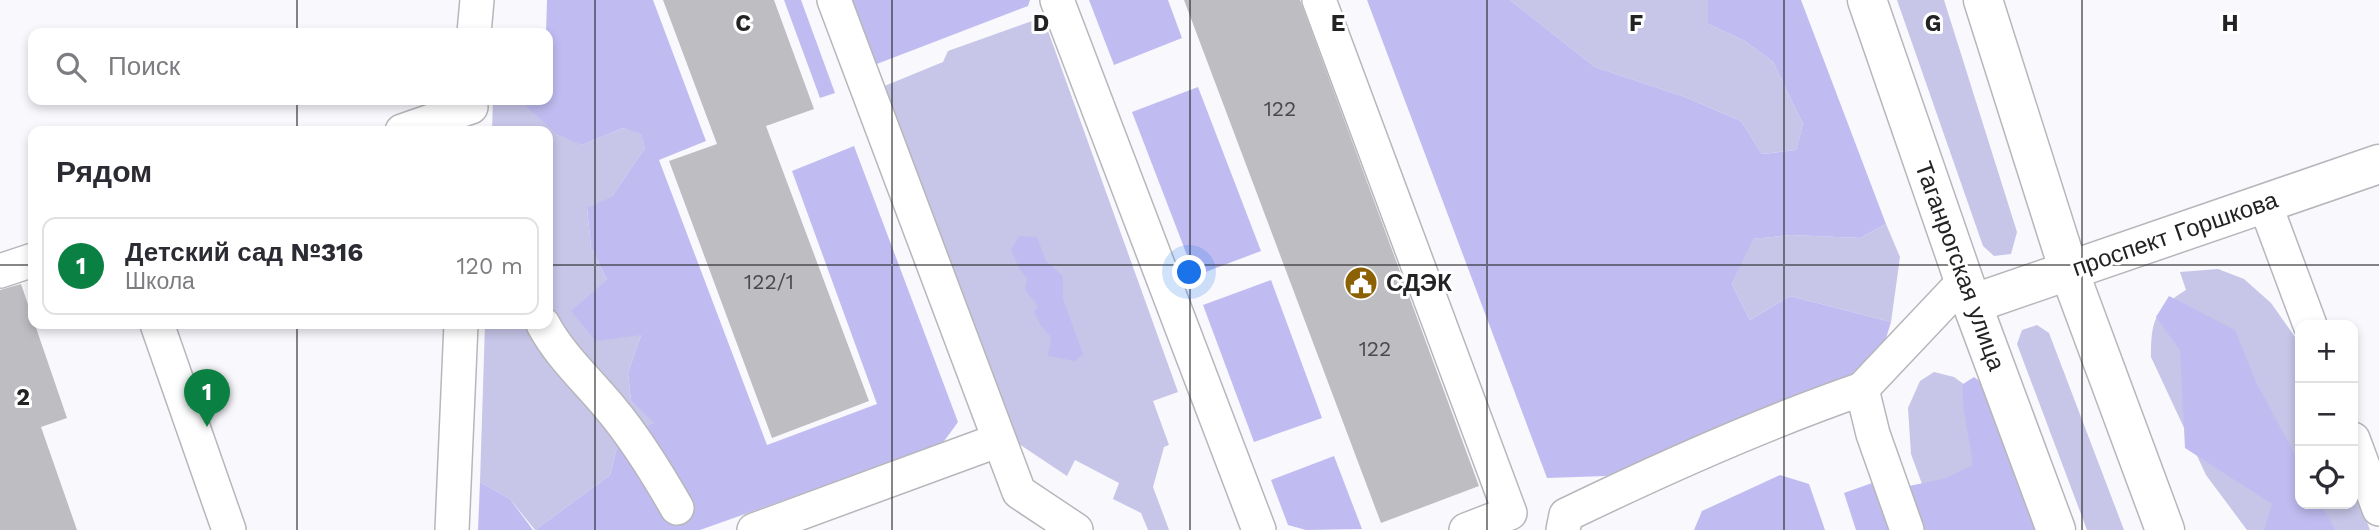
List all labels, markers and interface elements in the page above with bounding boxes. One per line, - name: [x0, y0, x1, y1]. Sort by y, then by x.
- text: C: [735, 10, 751, 37]
- text: D: [1033, 10, 1049, 37]
- text: E: [1331, 10, 1345, 37]
- text: F: [1629, 10, 1643, 37]
- text: G: [1925, 10, 1941, 37]
- text: H: [2221, 10, 2239, 37]
- search box: [28, 28, 553, 105]
- icon: search: [52, 48, 90, 86]
- text: Поиск: [108, 51, 180, 81]
- house number: 122: [1264, 96, 1296, 121]
- text: Рядом: [56, 154, 152, 189]
- street label: Таганрогская улица: [1909, 158, 2011, 375]
- street label: проспект Горшкова: [2069, 186, 2282, 282]
- text: Детский сад №316: [125, 237, 363, 267]
- text: 1: [76, 253, 86, 280]
- text: 120 m: [457, 253, 523, 280]
- your location: [1172, 255, 1206, 289]
- public building icon: СДЭК: [1342, 264, 1380, 302]
- text: Школа: [125, 268, 195, 295]
- house number: 122/1: [744, 269, 794, 294]
- place label: СДЭК: [1386, 269, 1452, 297]
- map controls: [2295, 320, 2358, 509]
- button: +: [2295, 320, 2358, 383]
- house number: 122: [1359, 336, 1391, 361]
- pin: 1: [184, 369, 230, 427]
- button: −: [2295, 383, 2358, 446]
- text: 2: [16, 384, 30, 411]
- button: locate: [2295, 446, 2358, 509]

